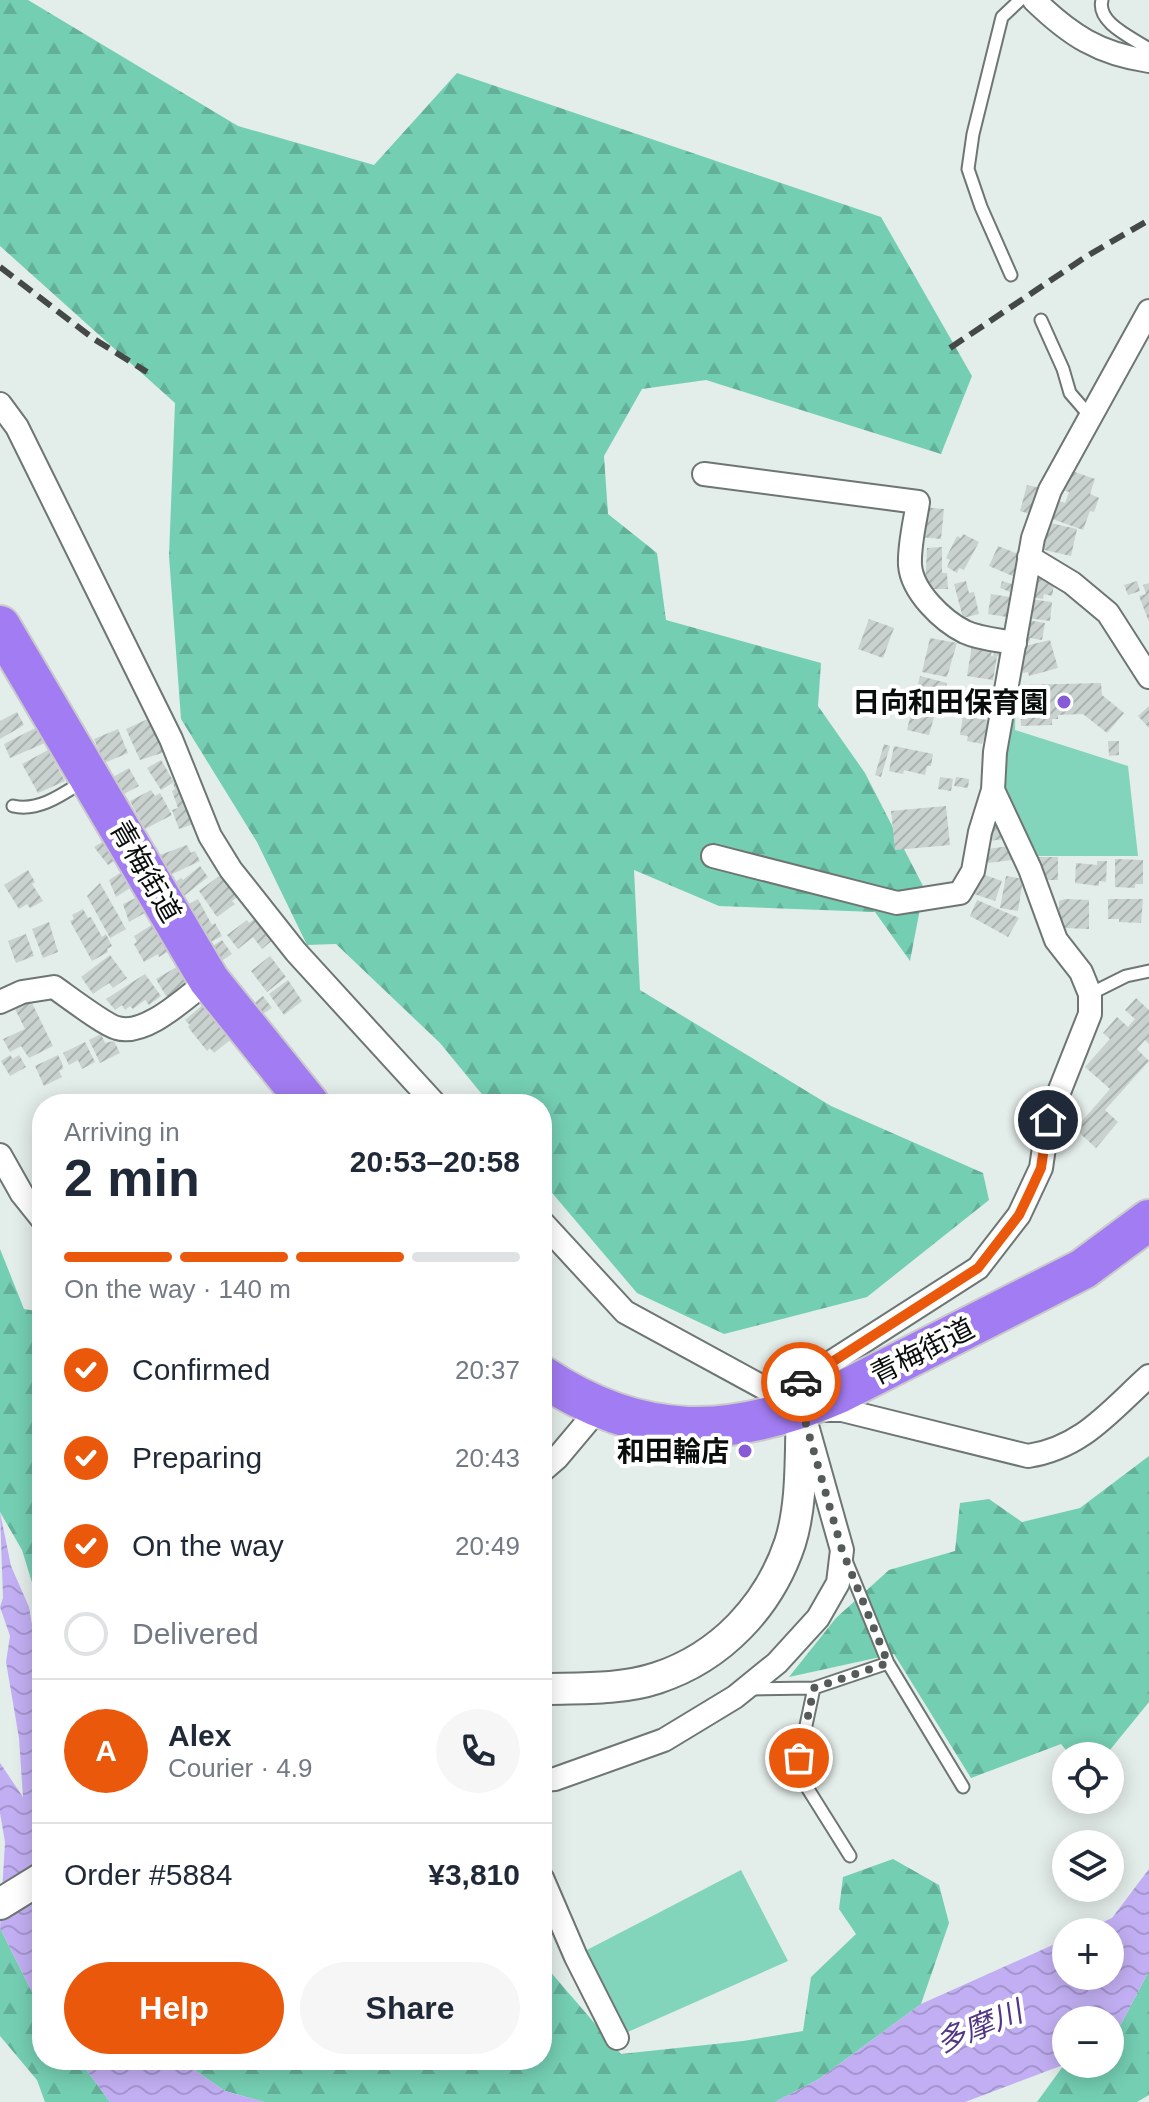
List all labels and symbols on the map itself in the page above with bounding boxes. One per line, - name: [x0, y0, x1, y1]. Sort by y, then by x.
- place label: 日向和田保育園: [852, 687, 1048, 718]
- marker: 日向和田保育園: [1055, 693, 1073, 711]
- street label: 青梅街道: [104, 815, 187, 928]
- pin: [1014, 1086, 1082, 1154]
- street label: 青梅街道: [865, 1312, 979, 1391]
- courier: [761, 1342, 841, 1422]
- place label: 和田輪店: [617, 1436, 729, 1467]
- marker: 和田輪店: [736, 1442, 754, 1460]
- pin: [765, 1724, 833, 1792]
- water label: 多摩川: [931, 1993, 1029, 2059]

